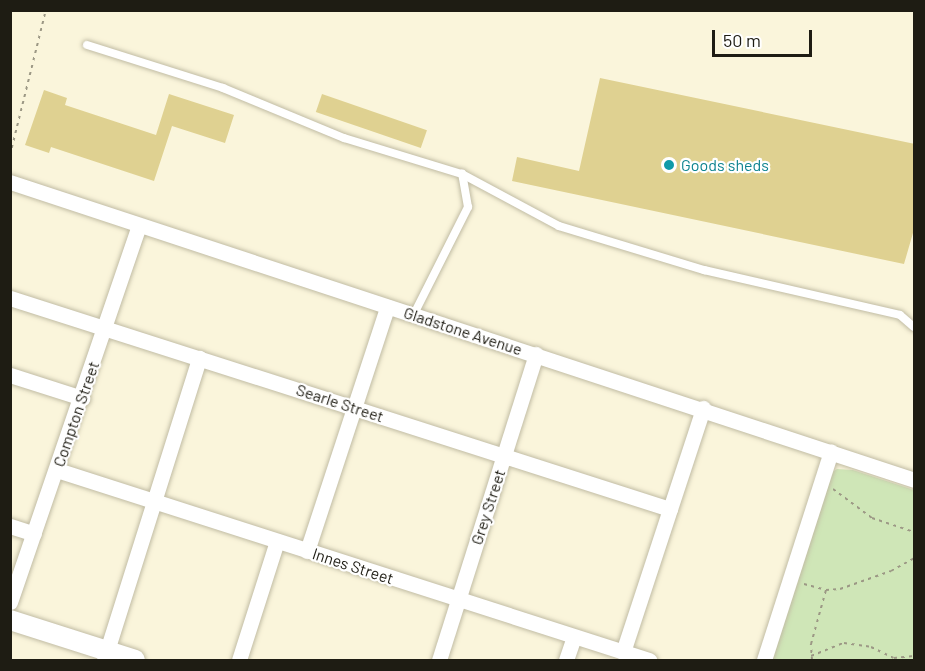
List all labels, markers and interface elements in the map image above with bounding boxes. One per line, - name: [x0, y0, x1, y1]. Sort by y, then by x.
- scale bar: [715, 18, 816, 56]
- text: 50 m: [723, 29, 761, 51]
- place label: Goods sheds: [681, 155, 769, 175]
- marker: Goods sheds: [662, 158, 676, 172]
- street label: Gladstone Avenue: [401, 303, 525, 359]
- street label: Compton Street: [49, 359, 103, 469]
- street label: Searle Street: [294, 380, 386, 426]
- street label: Grey Street: [467, 467, 509, 547]
- street label: Innes Street: [310, 544, 396, 588]

